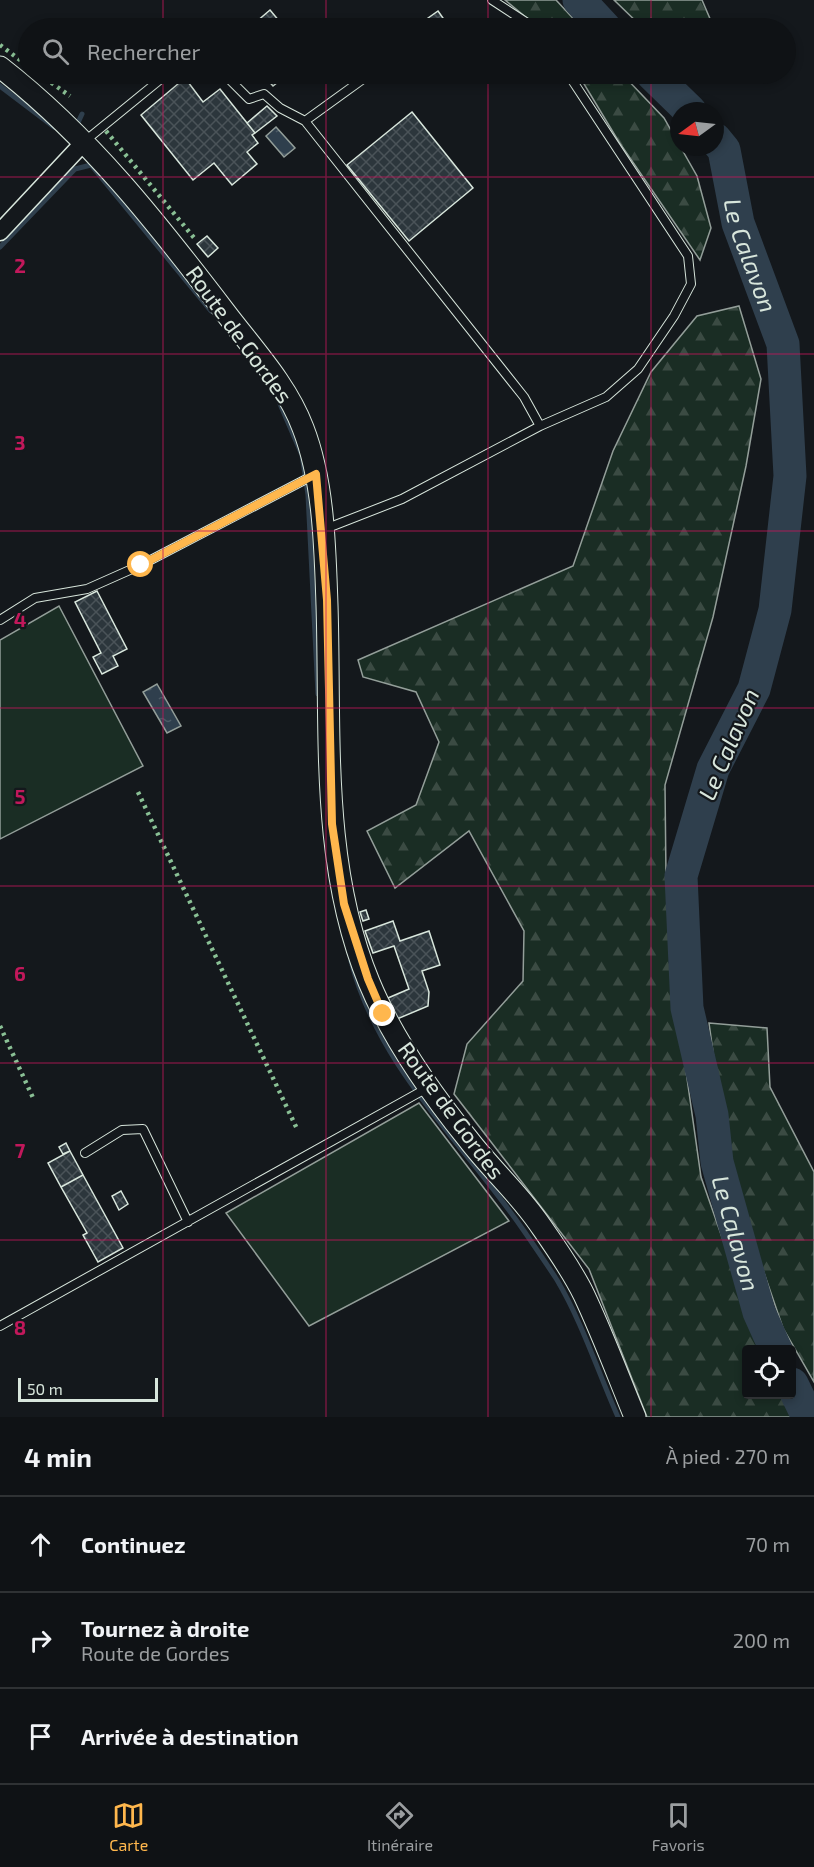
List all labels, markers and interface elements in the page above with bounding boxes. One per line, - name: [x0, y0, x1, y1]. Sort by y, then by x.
- search box: [18, 18, 796, 84]
- icon: search: [39, 35, 72, 68]
- text: Rechercher: [87, 38, 200, 64]
- north arrow: [670, 102, 724, 156]
- water label: Le Calavon: [719, 196, 784, 316]
- text: 2: [14, 253, 26, 277]
- street label: Route de Gordes: [181, 260, 299, 408]
- text: 3: [14, 430, 26, 454]
- route start: [127, 551, 153, 577]
- text: 4: [14, 607, 27, 631]
- water label: Le Calavon: [692, 684, 764, 804]
- text: 5: [14, 784, 26, 808]
- text: 6: [14, 961, 26, 985]
- route end: [369, 1000, 395, 1026]
- street label: Route de Gordes: [393, 1036, 511, 1184]
- text: 7: [15, 1138, 26, 1162]
- water label: Le Calavon: [707, 1172, 767, 1294]
- text: 8: [14, 1315, 26, 1339]
- map controls: [742, 1345, 796, 1399]
- button: locate: [742, 1345, 796, 1399]
- scale bar: [18, 1375, 158, 1402]
- text: 50 m: [27, 1379, 63, 1398]
- text: 4 min: [24, 1441, 92, 1472]
- text: À pied · 270 m: [666, 1444, 790, 1468]
- icon: ahead: [24, 1528, 57, 1561]
- text: Continuez: [81, 1531, 185, 1557]
- text: 70 m: [746, 1532, 790, 1556]
- text: Tournez à droite: [81, 1615, 250, 1641]
- icon: right: [24, 1624, 57, 1657]
- text: 200 m: [733, 1628, 790, 1652]
- text: Route de Gordes: [81, 1641, 230, 1665]
- icon: arrive: [24, 1720, 57, 1753]
- text: Arrivée à destination: [81, 1723, 299, 1749]
- tab: Carte: [109, 1799, 148, 1854]
- tab: Itinéraire: [367, 1799, 433, 1854]
- tab: Favoris: [652, 1799, 705, 1854]

